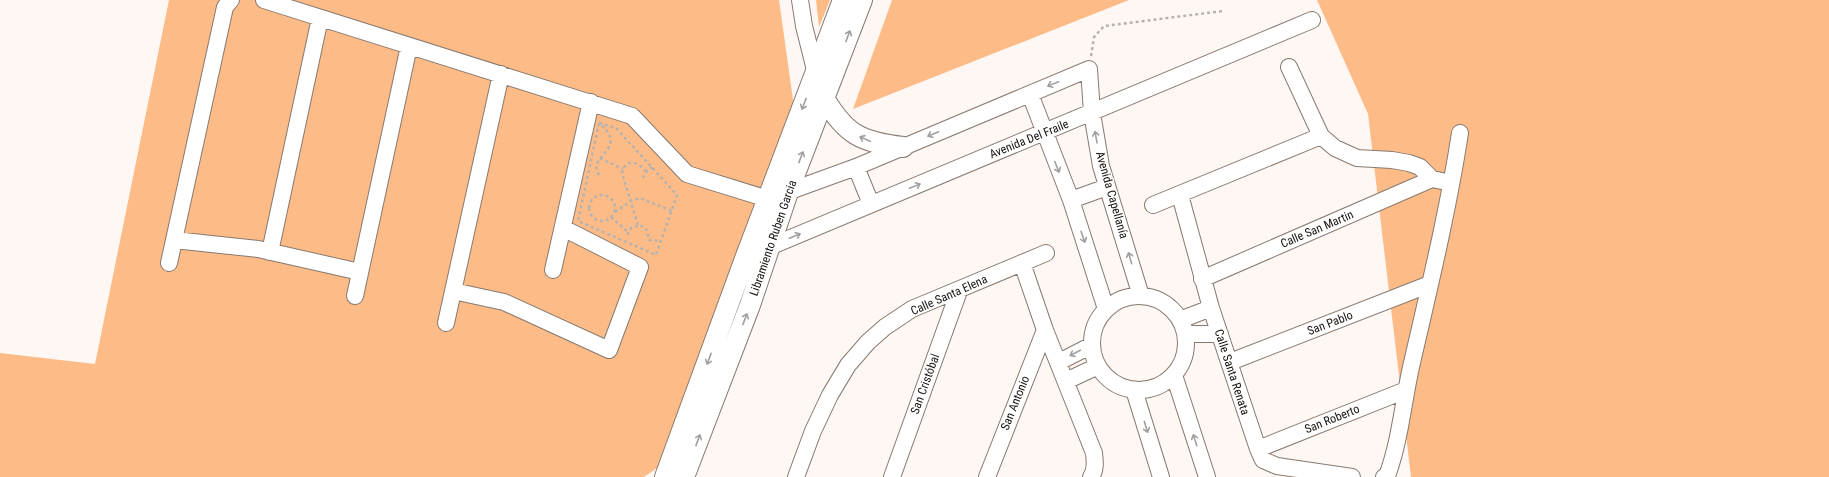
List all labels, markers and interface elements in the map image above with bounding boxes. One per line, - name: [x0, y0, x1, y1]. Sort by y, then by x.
- one-way arrow: [845, 30, 853, 42]
- one-way arrow: [1047, 81, 1059, 89]
- one-way arrow: [800, 98, 808, 110]
- street label: Avenida Del Fraile: [987, 117, 1071, 161]
- one-way arrow: [1092, 130, 1100, 143]
- one-way arrow: [928, 131, 940, 139]
- one-way arrow: [859, 135, 871, 142]
- street label: Avenida Capellanía: [1093, 150, 1131, 240]
- one-way arrow: [798, 151, 806, 163]
- one-way arrow: [1054, 160, 1062, 172]
- street label: Libramiento Ruben Garcia: [747, 178, 800, 298]
- one-way arrow: [908, 182, 920, 189]
- street label: Calle San Martin: [1278, 207, 1356, 251]
- one-way arrow: [1080, 231, 1088, 243]
- one-way arrow: [788, 232, 800, 239]
- one-way arrow: [1126, 252, 1133, 265]
- street label: Calle Santa Elena: [909, 272, 990, 318]
- street label: San Pablo: [1305, 308, 1355, 338]
- one-way arrow: [741, 314, 749, 326]
- street label: Calle Santa Renata: [1212, 327, 1253, 417]
- one-way arrow: [1070, 350, 1082, 357]
- street label: San Cristóbal: [908, 352, 942, 416]
- one-way arrow: [704, 353, 712, 365]
- street label: San Antonio: [998, 374, 1032, 432]
- street label: San Roberto: [1303, 402, 1361, 436]
- one-way arrow: [1143, 420, 1150, 433]
- one-way arrow: [1191, 434, 1198, 447]
- one-way arrow: [694, 435, 702, 447]

